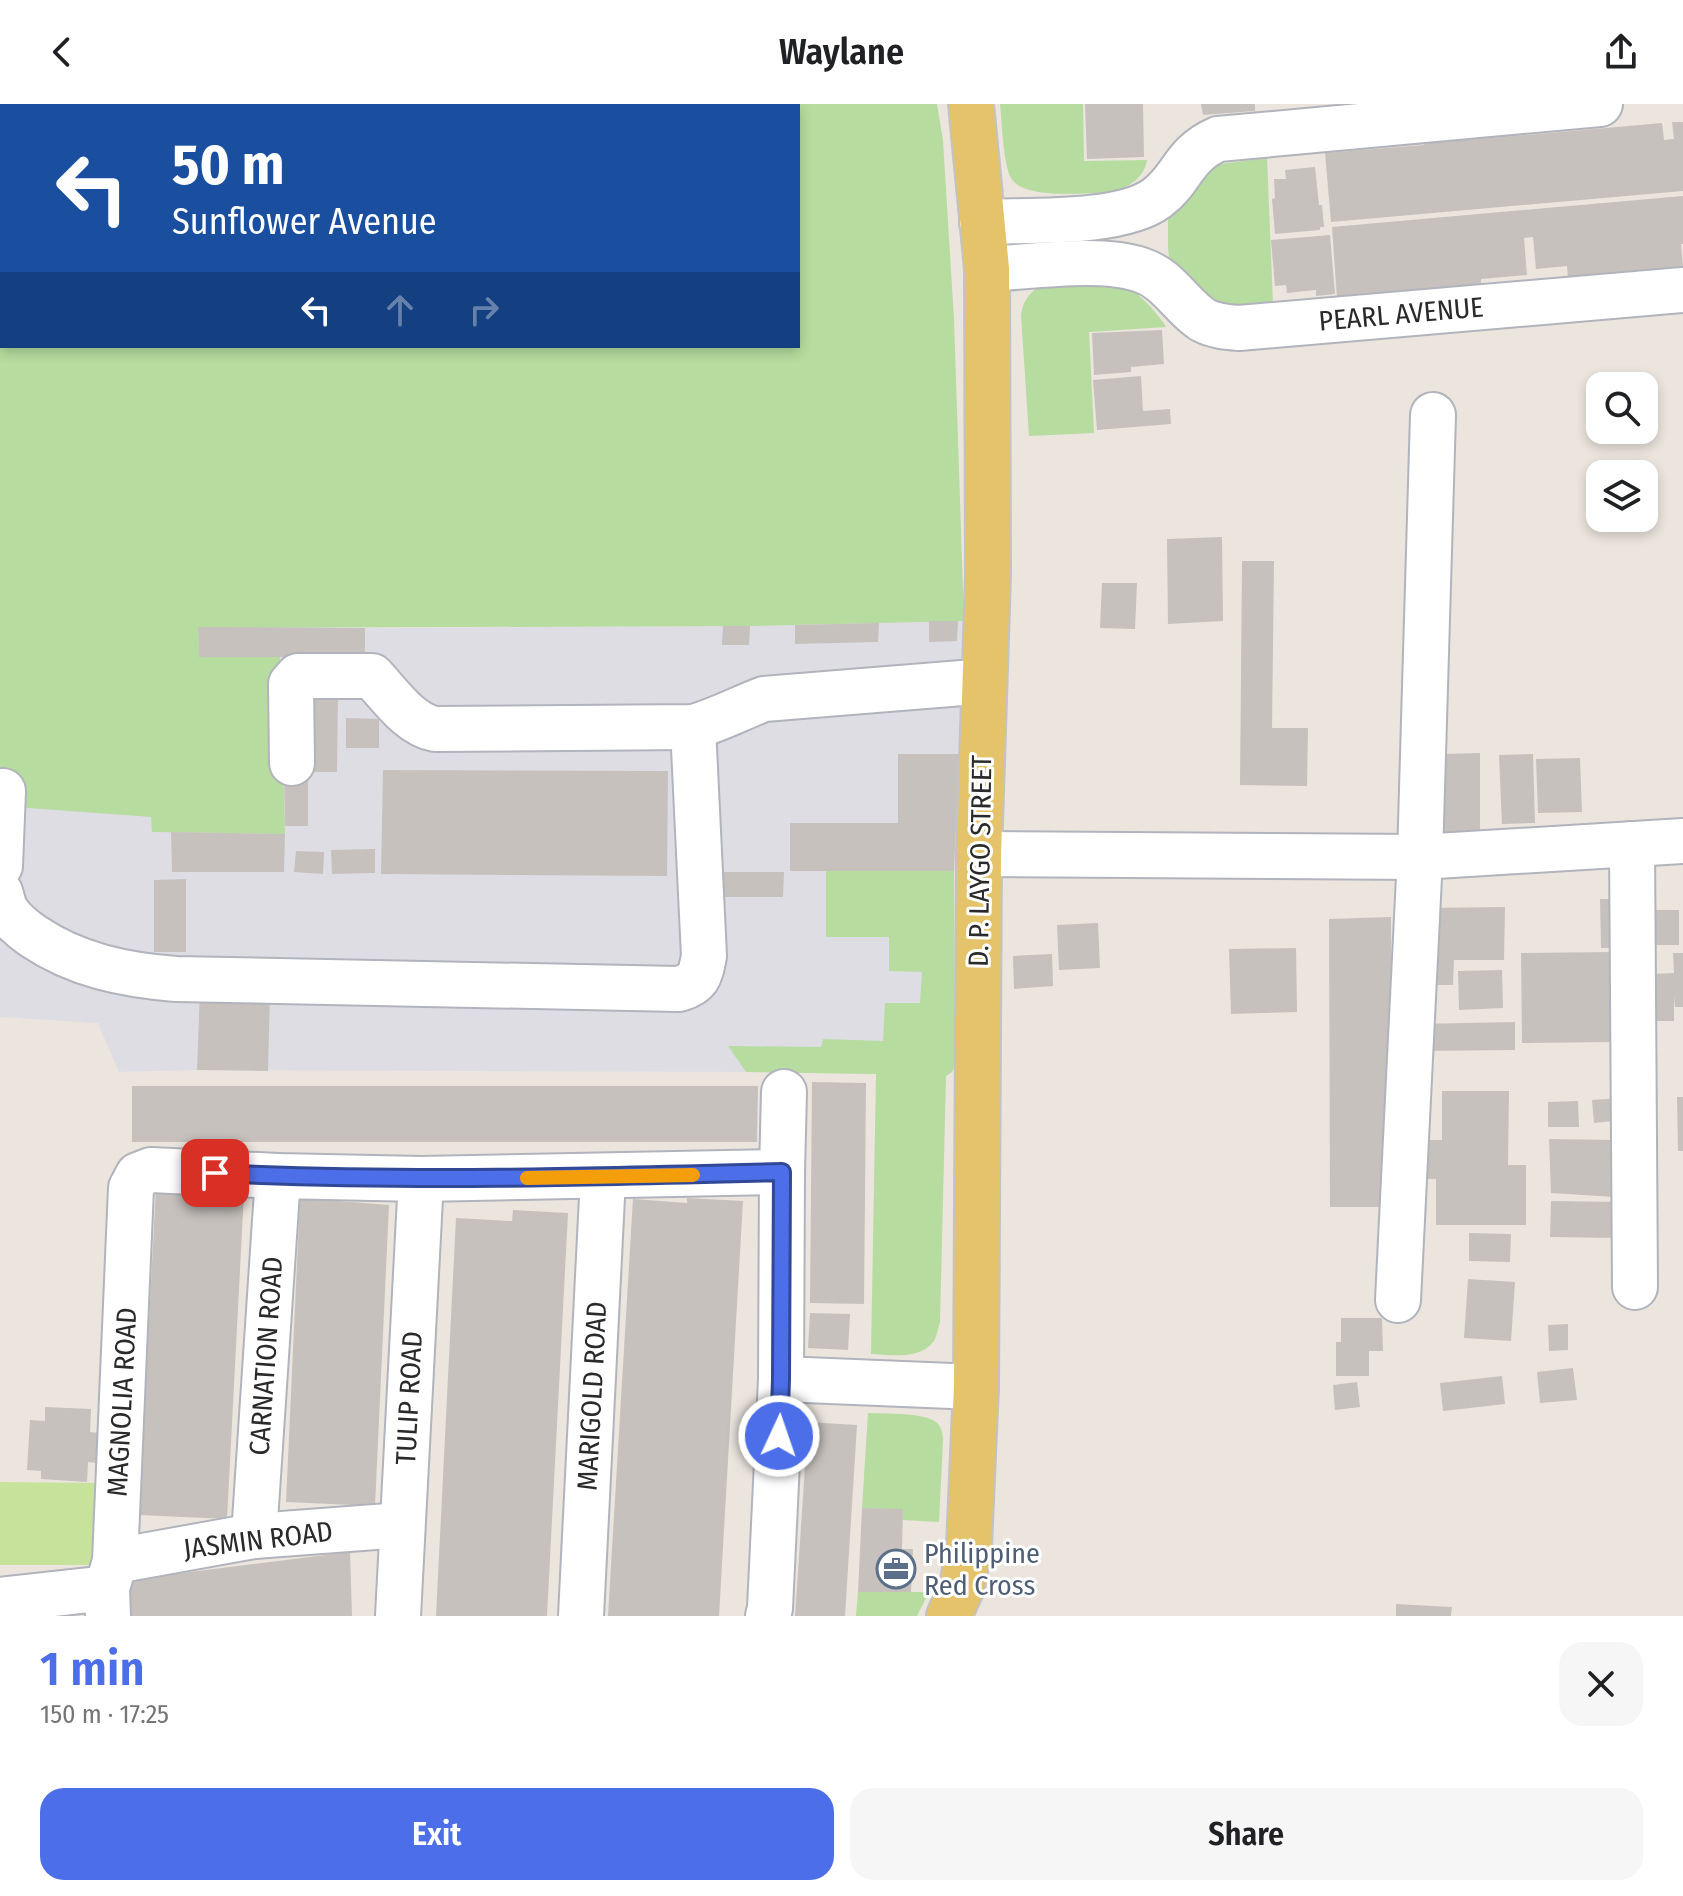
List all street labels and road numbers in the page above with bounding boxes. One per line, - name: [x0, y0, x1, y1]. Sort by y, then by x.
- street label: PEARL AVENUE: [1317, 290, 1485, 338]
- street label: D. P. LAYGO STREET: [962, 755, 998, 967]
- street label: CARNATION ROAD: [243, 1255, 289, 1457]
- street label: MARIGOLD ROAD: [571, 1301, 613, 1491]
- street label: MAGNOLIA ROAD: [101, 1307, 143, 1497]
- street label: TULIP ROAD: [389, 1330, 429, 1466]
- street label: JASMIN ROAD: [181, 1514, 335, 1566]

